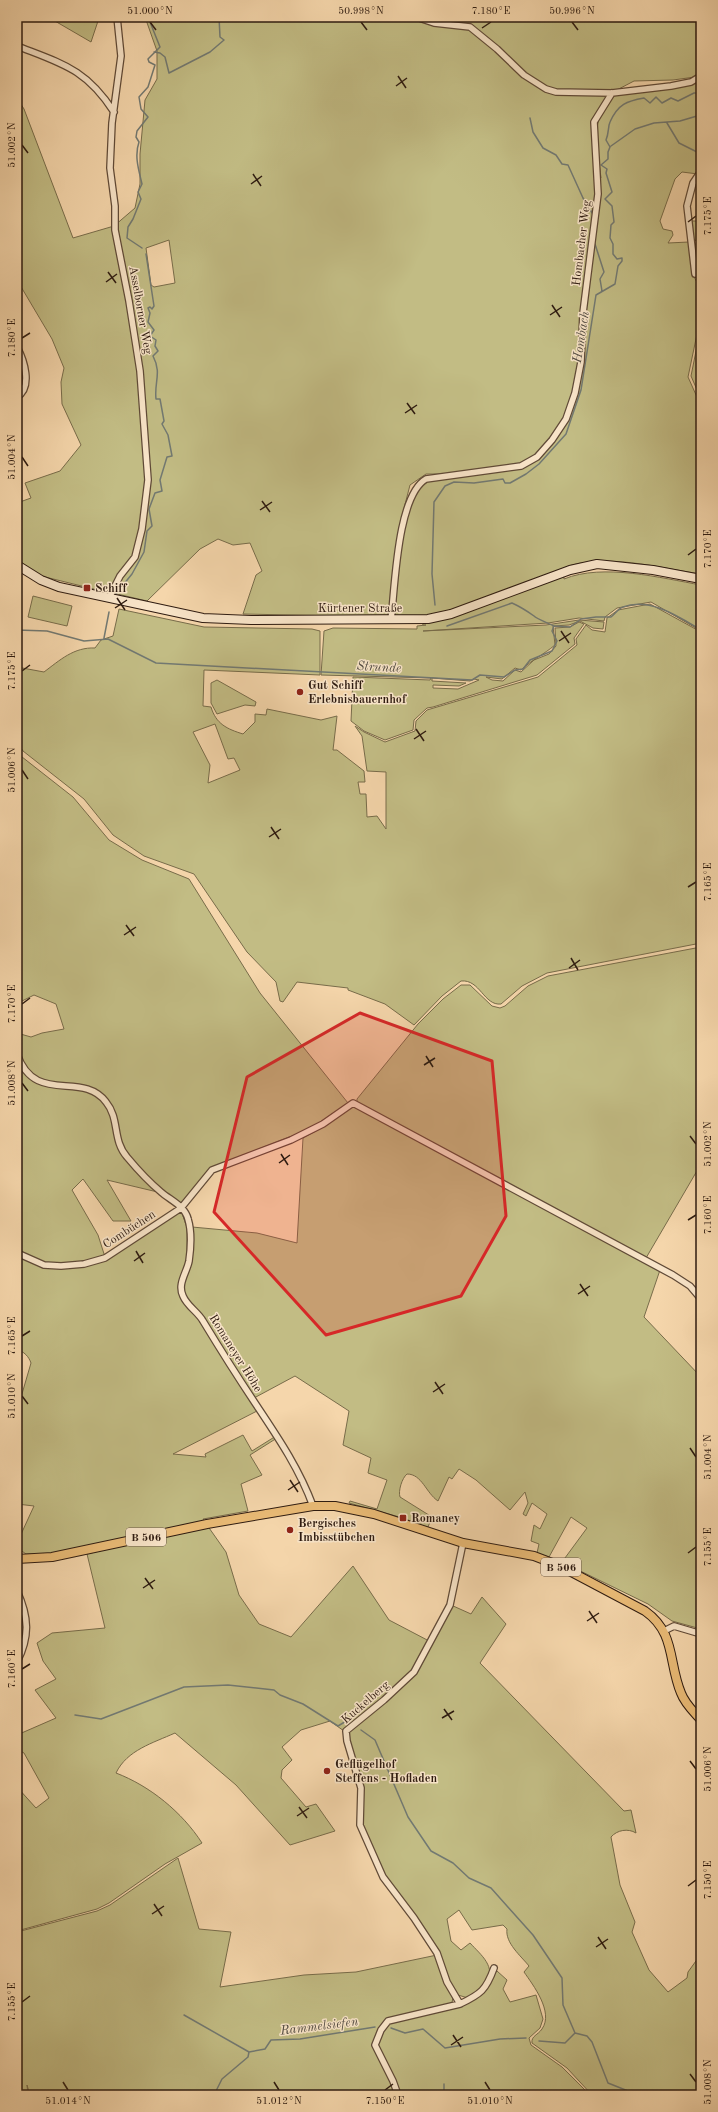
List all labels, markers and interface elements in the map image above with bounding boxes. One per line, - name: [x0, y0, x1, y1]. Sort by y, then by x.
- text: 51.000°N: [127, 6, 173, 16]
- text: 50.998°N: [338, 6, 384, 16]
- text: 7.180°E: [472, 6, 510, 16]
- text: 50.996°N: [549, 6, 595, 16]
- text: 51.002°N: [7, 122, 17, 168]
- text: 7.175°E: [703, 197, 713, 235]
- street label: Hombacher Weg: [571, 199, 593, 287]
- street label: Asselborner Weg: [126, 265, 154, 356]
- water label: Hombach: [571, 310, 592, 365]
- text: 7.180°E: [7, 319, 17, 357]
- text: 51.004°N: [7, 434, 17, 480]
- text: 7.170°E: [703, 530, 713, 568]
- marker: Schiff: [82, 583, 92, 593]
- place label: Schiff: [95, 583, 128, 595]
- street label: Kürtener Straße: [318, 603, 403, 615]
- text: 7.175°E: [7, 652, 17, 690]
- water label: Strunde: [356, 660, 402, 675]
- place label: Gut Schiff Erlebnisbauernhof: [308, 680, 407, 706]
- marker: Gut Schiff Erlebnisbauernhof: [295, 687, 305, 697]
- text: 51.006°N: [7, 747, 17, 793]
- text: 7.165°E: [703, 863, 713, 901]
- text: 7.170°E: [7, 985, 17, 1023]
- text: 51.008°N: [7, 1060, 17, 1106]
- text: 51.002°N: [703, 1121, 713, 1167]
- text: 7.160°E: [703, 1196, 713, 1234]
- street label: Combüchen: [101, 1208, 158, 1251]
- street label: Romaneyer Höhe: [206, 1313, 264, 1395]
- text: 7.165°E: [7, 1317, 17, 1355]
- text: 51.010°N: [7, 1373, 17, 1419]
- text: 51.004°N: [703, 1434, 713, 1480]
- marker: Romaney: [398, 1513, 408, 1523]
- place label: Romaney: [411, 1513, 460, 1525]
- place label: Bergisches Imbisstübchen: [298, 1518, 375, 1544]
- marker: Bergisches Imbisstübchen: [285, 1525, 295, 1535]
- road number: B 506: [126, 1528, 166, 1546]
- text: 7.155°E: [703, 1528, 713, 1566]
- road number: B 506: [541, 1558, 581, 1576]
- text: 7.160°E: [7, 1650, 17, 1688]
- street label: Kuckelberg: [340, 1679, 392, 1727]
- text: 51.006°N: [703, 1746, 713, 1792]
- place label: Geflügelhof Steffens - Hofladen: [335, 1759, 437, 1785]
- marker: Geflügelhof Steffens - Hofladen: [322, 1766, 332, 1776]
- text: 7.150°E: [703, 1861, 713, 1899]
- text: 7.155°E: [7, 1983, 17, 2021]
- water label: Rammelsiefen: [278, 2015, 359, 2038]
- text: 51.008°N: [703, 2059, 713, 2105]
- text: 51.014°N: [45, 2096, 91, 2106]
- text: 51.012°N: [256, 2096, 302, 2106]
- text: 7.150°E: [366, 2096, 404, 2106]
- text: 51.010°N: [467, 2096, 513, 2106]

